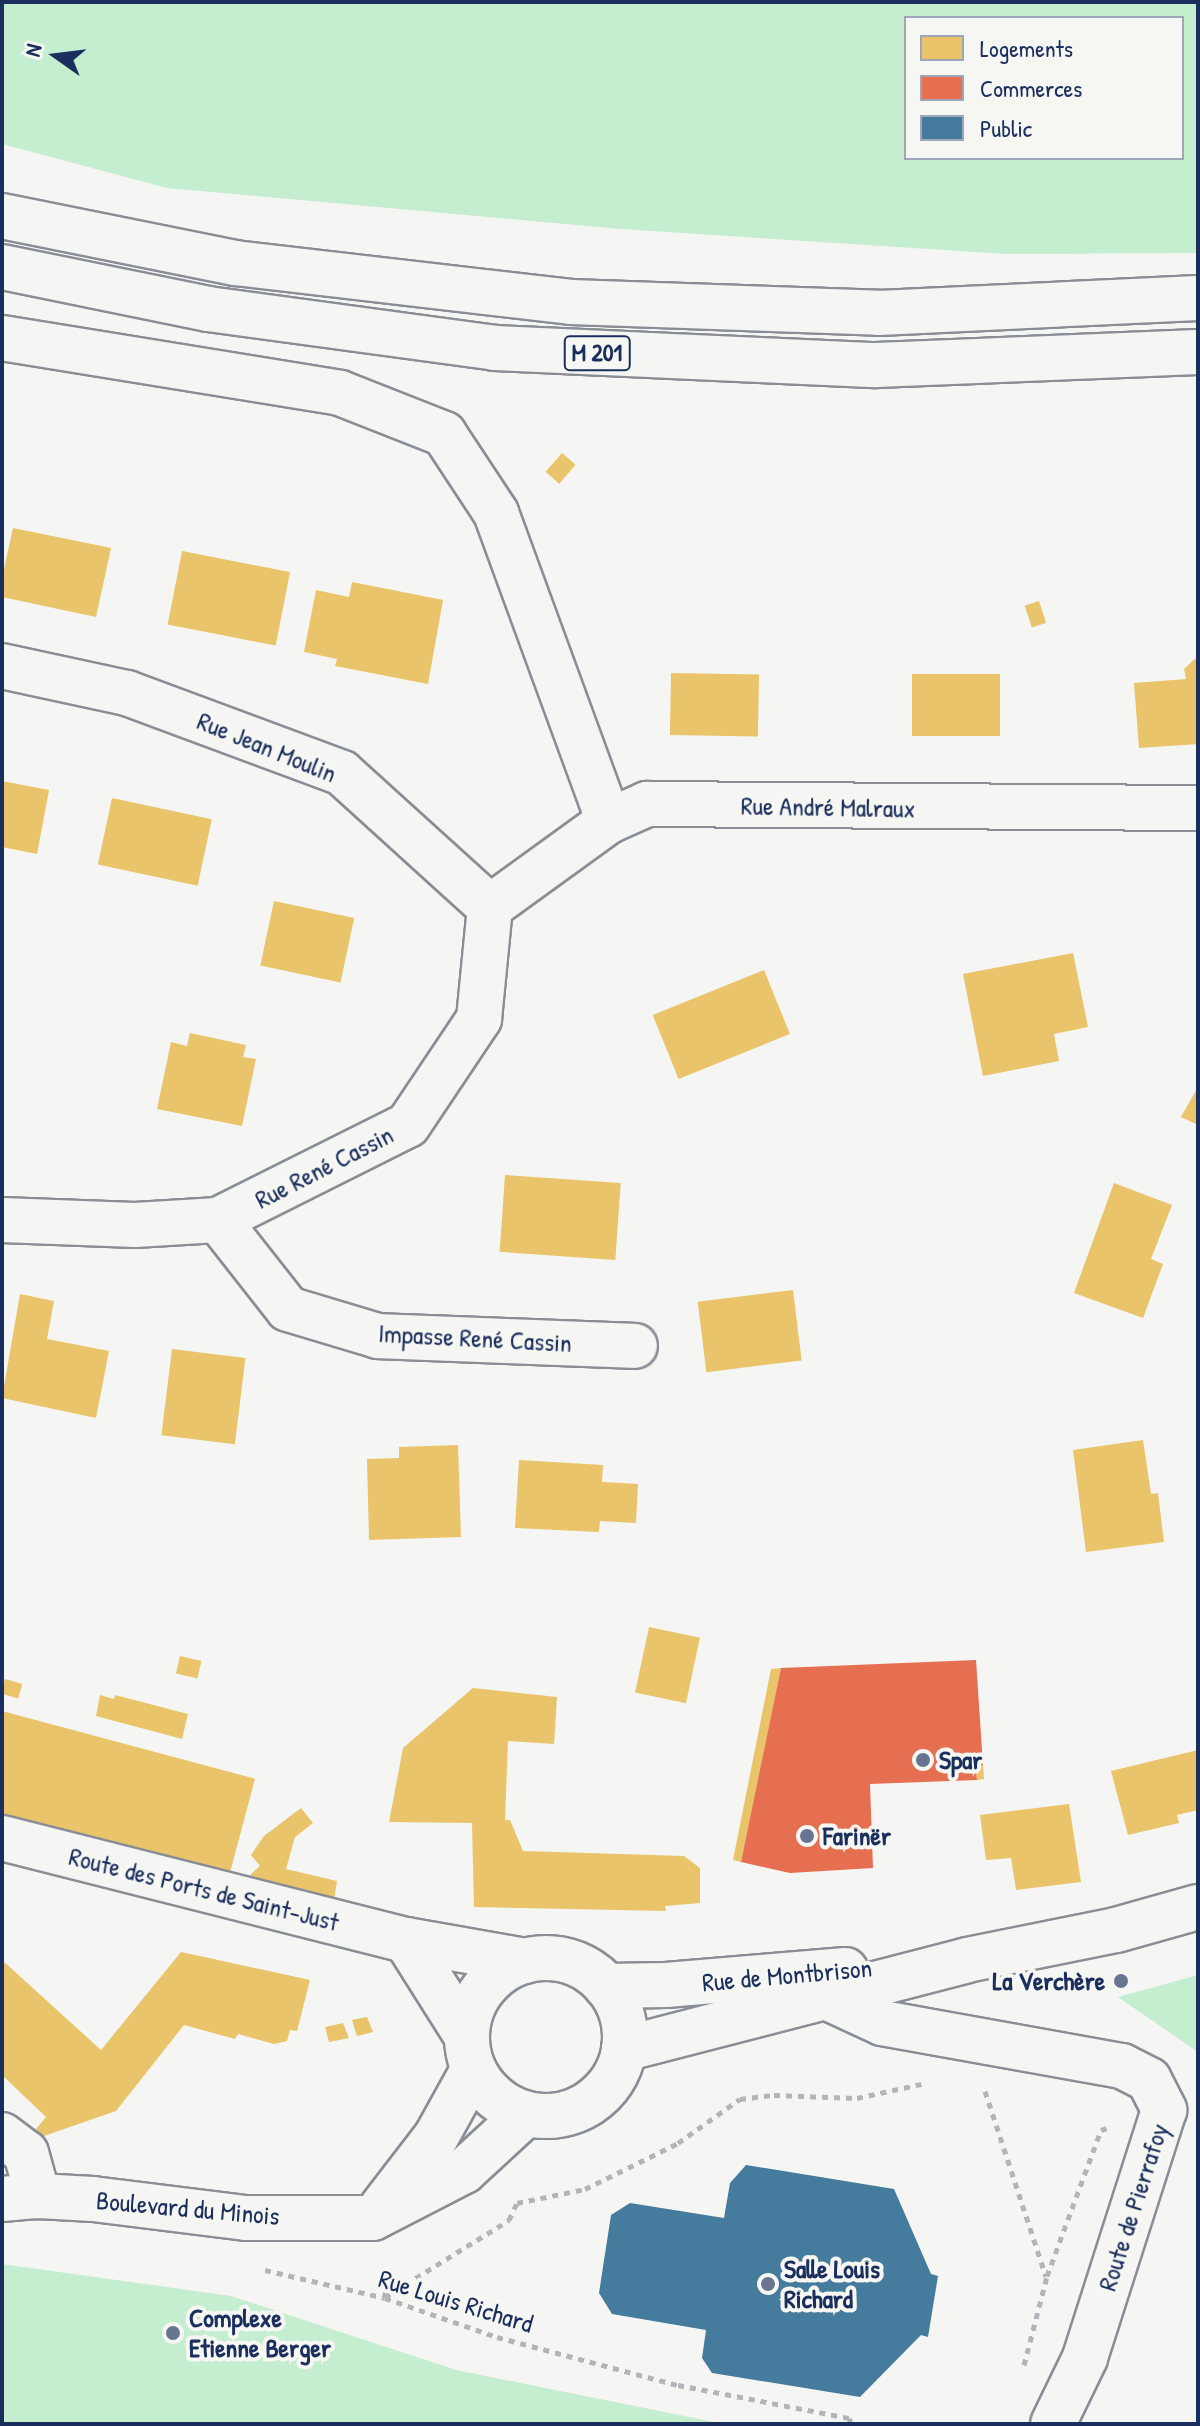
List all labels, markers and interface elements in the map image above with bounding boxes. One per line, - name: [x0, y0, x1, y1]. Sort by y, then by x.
- north arrow: [16, 16, 96, 96]
- legend: [904, 16, 1184, 160]
- text: Logements: [980, 32, 1073, 64]
- text: N: [17, 41, 49, 60]
- text: Commerces: [980, 72, 1082, 104]
- text: Public: [980, 112, 1032, 144]
- road number: M 201: [563, 333, 631, 373]
- street label: Rue Jean Moulin: [193, 705, 341, 789]
- street label: Rue André Malraux: [741, 790, 915, 824]
- street label: Rue René Cassin: [250, 1119, 398, 1215]
- street label: Impasse René Cassin: [377, 1317, 573, 1359]
- place label: Spar: [939, 1744, 982, 1776]
- marker: Spar: [914, 1751, 932, 1769]
- place label: Farinër: [823, 1820, 891, 1852]
- marker: Farinër: [798, 1827, 816, 1845]
- street label: Route des Ports de Saint-Just: [66, 1840, 342, 1938]
- street label: Rue de Montbrison: [701, 1952, 873, 1998]
- place label: La Verchère: [992, 1965, 1105, 1997]
- marker: La Verchère: [1112, 1972, 1130, 1990]
- street label: Route de Pierrafoy: [1091, 2119, 1175, 2295]
- street label: Boulevard du Minois: [95, 2184, 281, 2232]
- place label: Salle Louis Richard: [784, 2253, 880, 2314]
- street label: Rue Louis Richard: [375, 2263, 537, 2339]
- marker: Salle Louis Richard: [759, 2275, 777, 2293]
- place label: Complexe Etienne Berger: [189, 2302, 331, 2364]
- marker: Complexe Etienne Berger: [164, 2324, 182, 2342]

